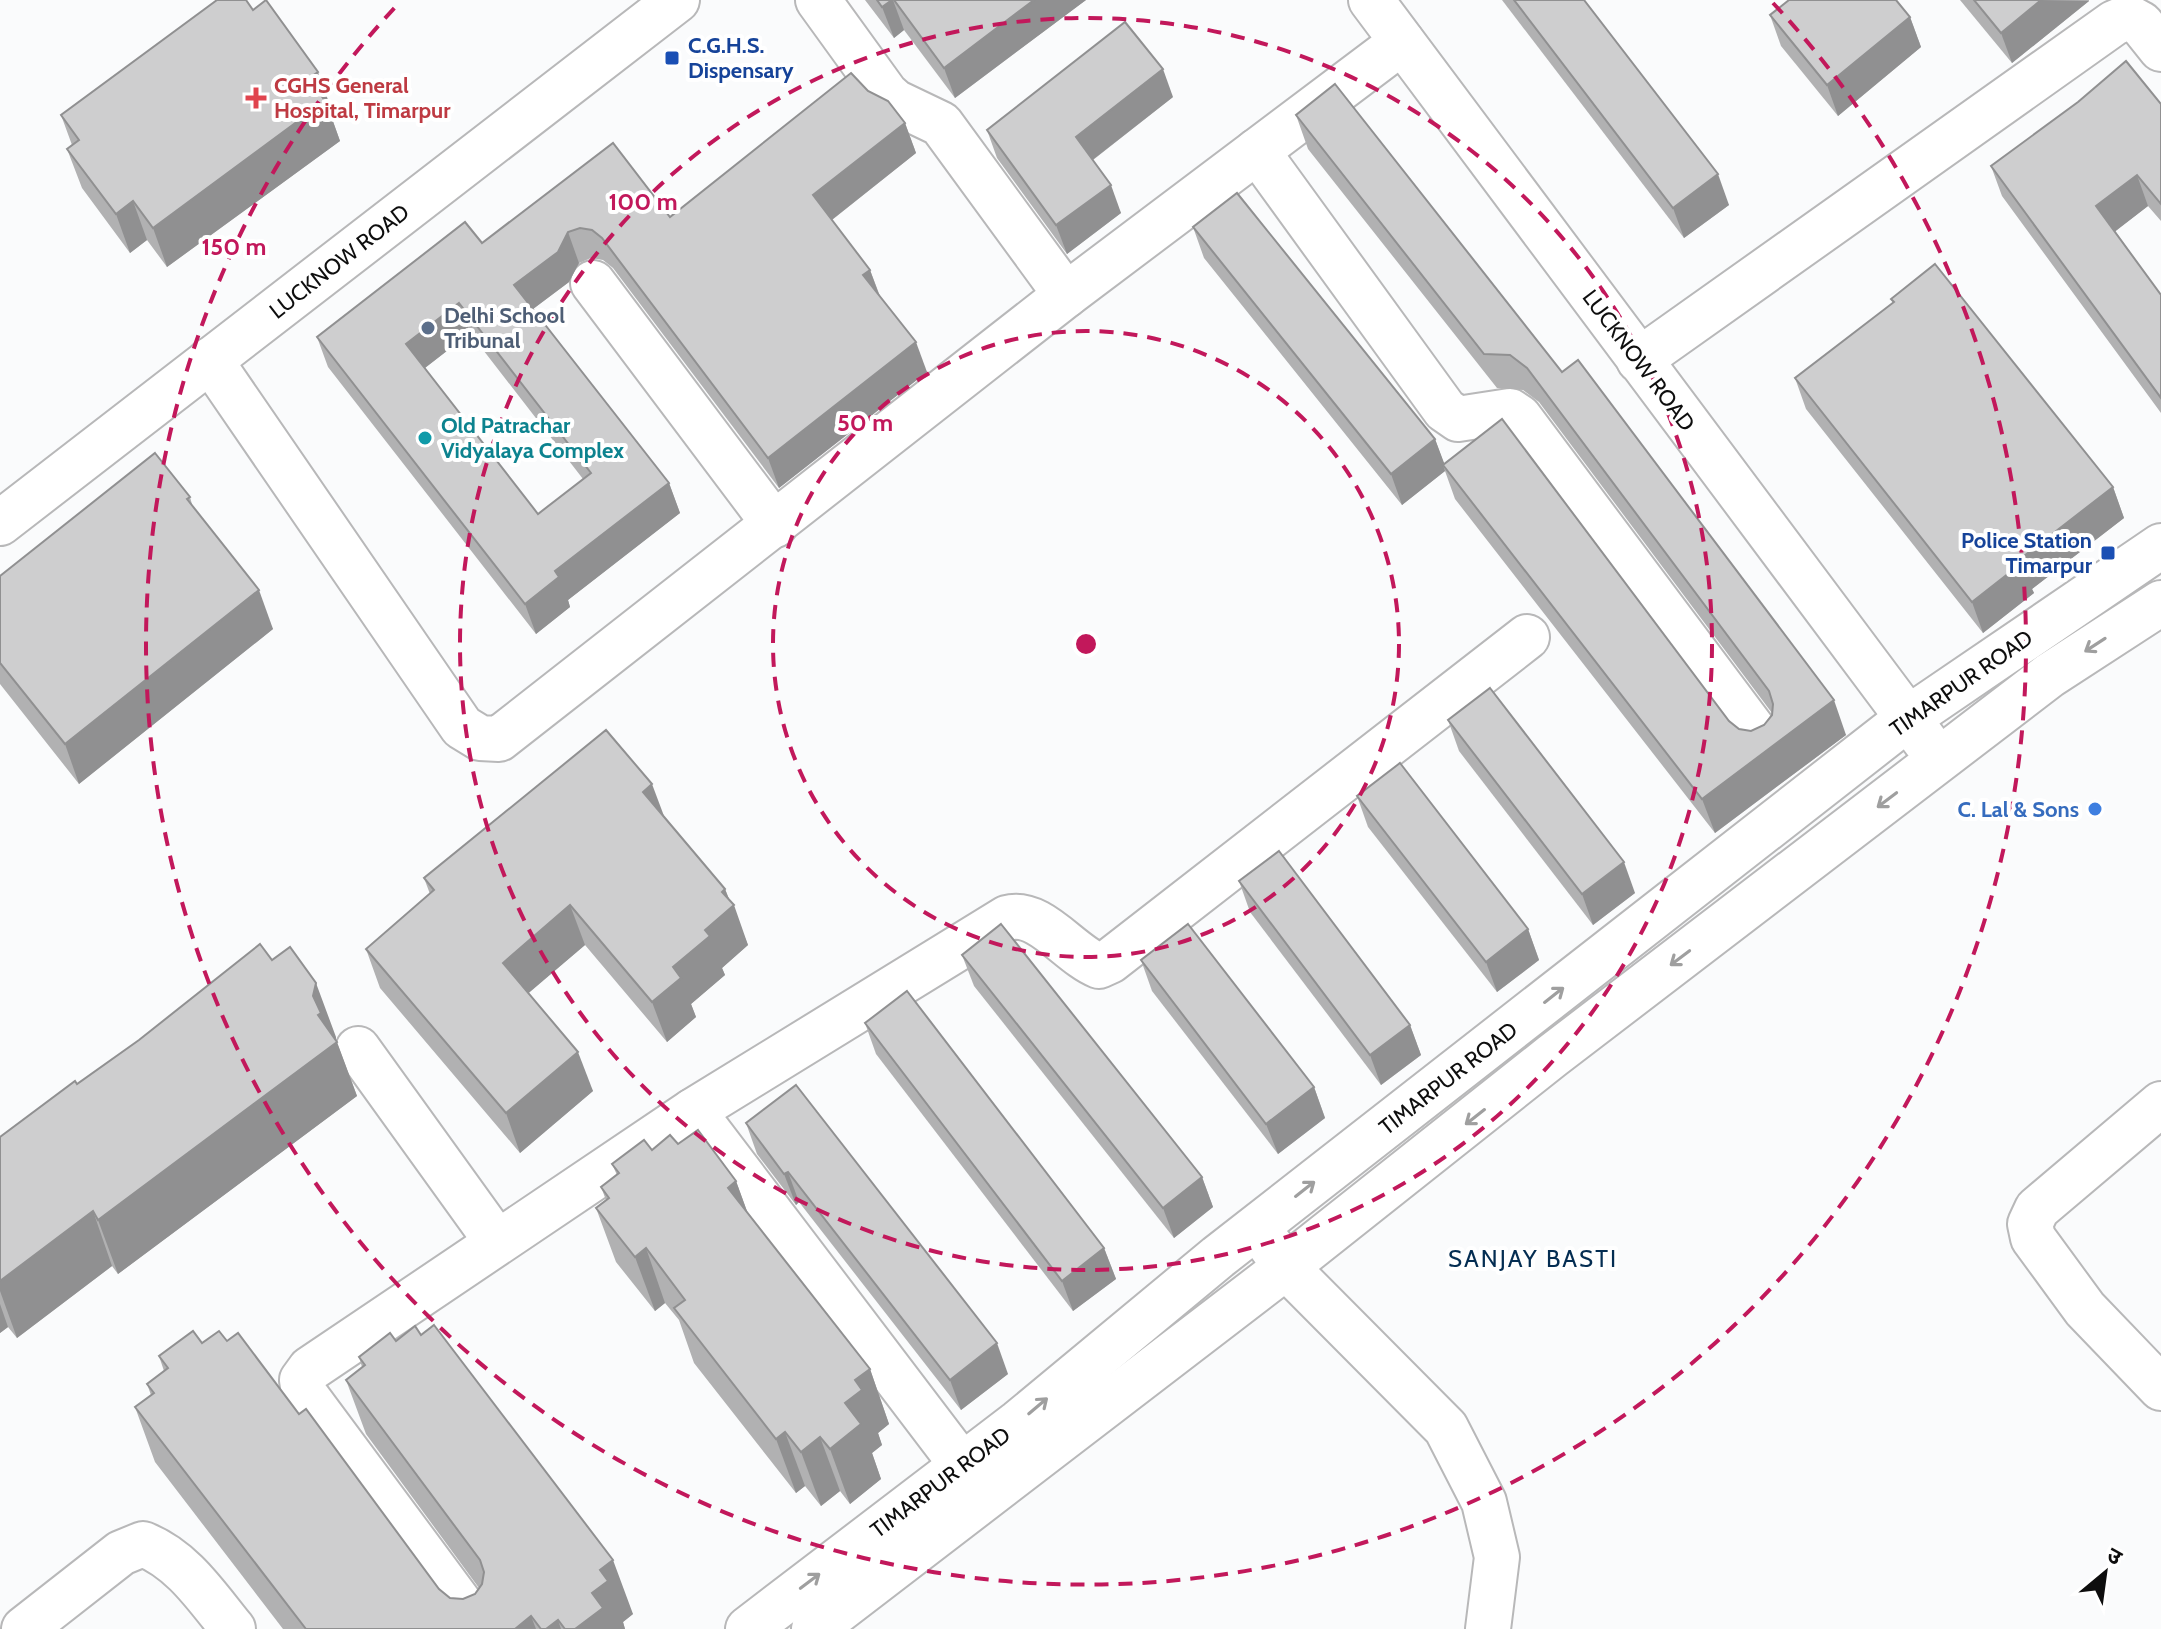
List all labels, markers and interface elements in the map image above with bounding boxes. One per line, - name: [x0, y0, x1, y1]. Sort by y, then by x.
- place label: C.G.H.S. Dispensary: [688, 32, 794, 84]
- marker: C.G.H.S. Dispensary: [663, 49, 681, 67]
- place label: CGHS General Hospital, Timarpur: [274, 72, 451, 124]
- marker: CGHS General Hospital, Timarpur: [245, 87, 267, 109]
- text: 100 m: [608, 187, 678, 216]
- street label: LUCKNOW ROAD: [264, 198, 415, 324]
- text: 150 m: [202, 232, 266, 261]
- street label: LUCKNOW ROAD: [1577, 284, 1701, 436]
- place label: Delhi School Tribunal: [444, 302, 565, 354]
- marker: Delhi School Tribunal: [419, 319, 437, 337]
- text: 50 m: [837, 408, 893, 437]
- place label: Old Patrachar Vidyalaya Complex: [441, 412, 624, 464]
- marker: Old Patrachar Vidyalaya Complex: [416, 429, 434, 447]
- place label: Police Station Timarpur: [1961, 527, 2093, 579]
- marker: Police Station Timarpur: [2099, 544, 2117, 562]
- street label: TIMARPUR ROAD: [1885, 624, 2038, 743]
- centre of rings: [1072, 630, 1100, 658]
- one-way arrow: [2085, 636, 2107, 653]
- one-way arrow: [1877, 792, 1898, 809]
- place label: C. Lal & Sons: [1958, 796, 2079, 823]
- marker: C. Lal & Sons: [2086, 800, 2104, 818]
- one-way arrow: [1670, 949, 1691, 966]
- one-way arrow: [1543, 986, 1564, 1003]
- street label: TIMARPUR ROAD: [1374, 1016, 1523, 1141]
- one-way arrow: [1465, 1108, 1486, 1126]
- one-way arrow: [1294, 1181, 1315, 1198]
- district label: SANJAY BASTI: [1448, 1244, 1618, 1273]
- one-way arrow: [1027, 1397, 1048, 1415]
- street label: TIMARPUR ROAD: [865, 1421, 1016, 1544]
- north arrow: [2065, 1533, 2145, 1613]
- text: उ: [2102, 1541, 2128, 1571]
- one-way arrow: [799, 1573, 820, 1590]

